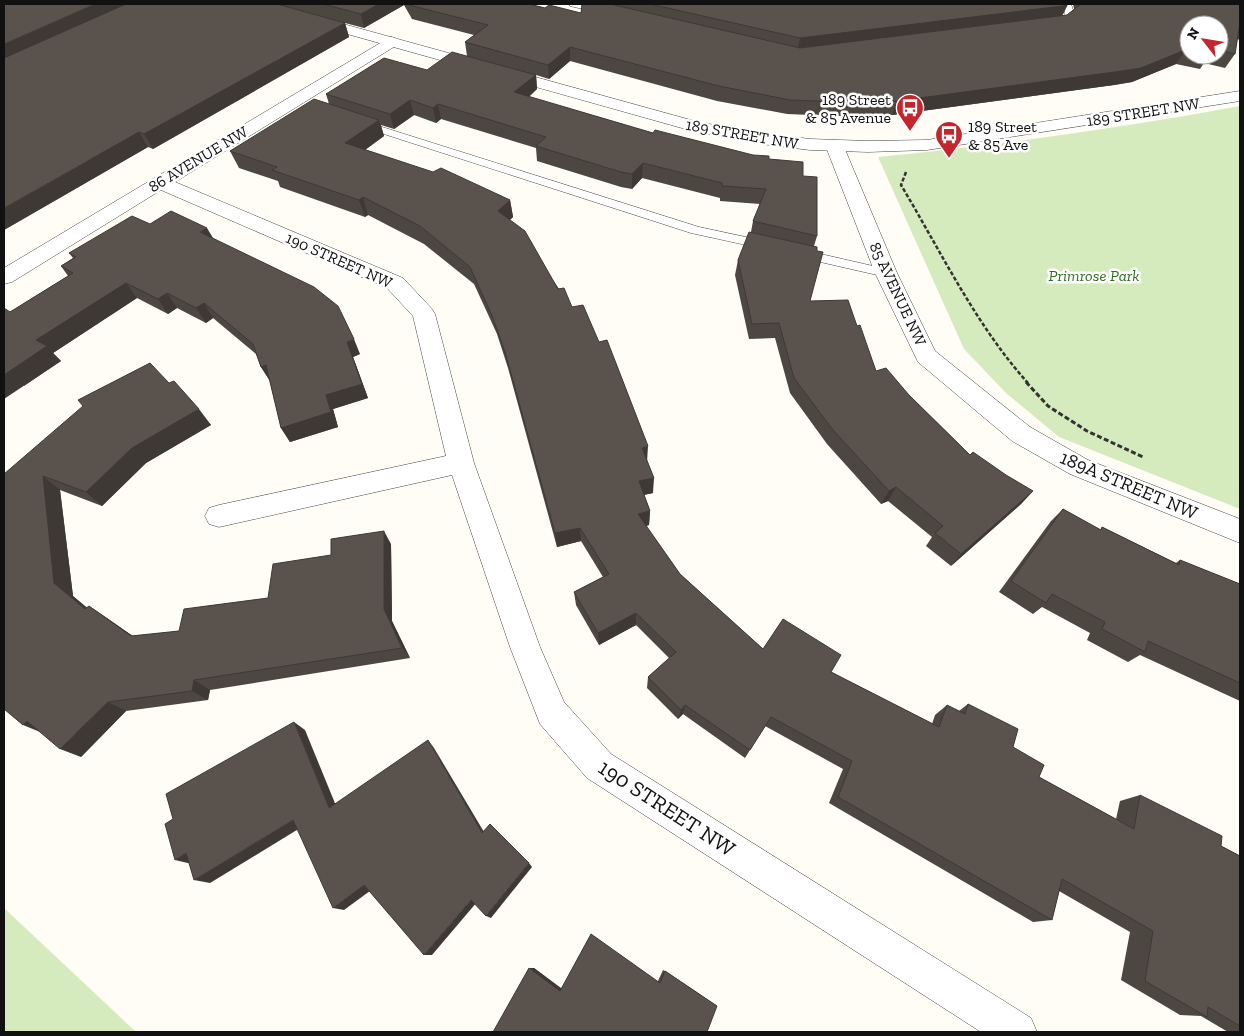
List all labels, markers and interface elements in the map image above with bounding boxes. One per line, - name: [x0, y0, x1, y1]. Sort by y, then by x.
- north arrow: [1179, 15, 1229, 65]
- text: N: [1183, 24, 1203, 43]
- place label: 189 Street & 85 Avenue: [805, 90, 891, 127]
- bus stop icon: 189 Street & 85 Avenue: [895, 93, 925, 132]
- street label: 189 STREET NW: [1085, 94, 1201, 130]
- street label: 189 STREET NW: [684, 115, 800, 153]
- place label: 189 Street & 85 Ave: [968, 117, 1037, 154]
- bus stop icon: 189 Street & 85 Ave: [934, 120, 964, 159]
- street label: 86 AVENUE NW: [145, 122, 251, 196]
- street label: 190 STREET NW: [283, 228, 395, 292]
- street label: 85 AVENUE NW: [866, 239, 930, 349]
- park label: Primrose Park: [1049, 266, 1139, 285]
- street label: 189A STREET NW: [1057, 446, 1201, 524]
- street label: 190 STREET NW: [594, 754, 741, 862]

